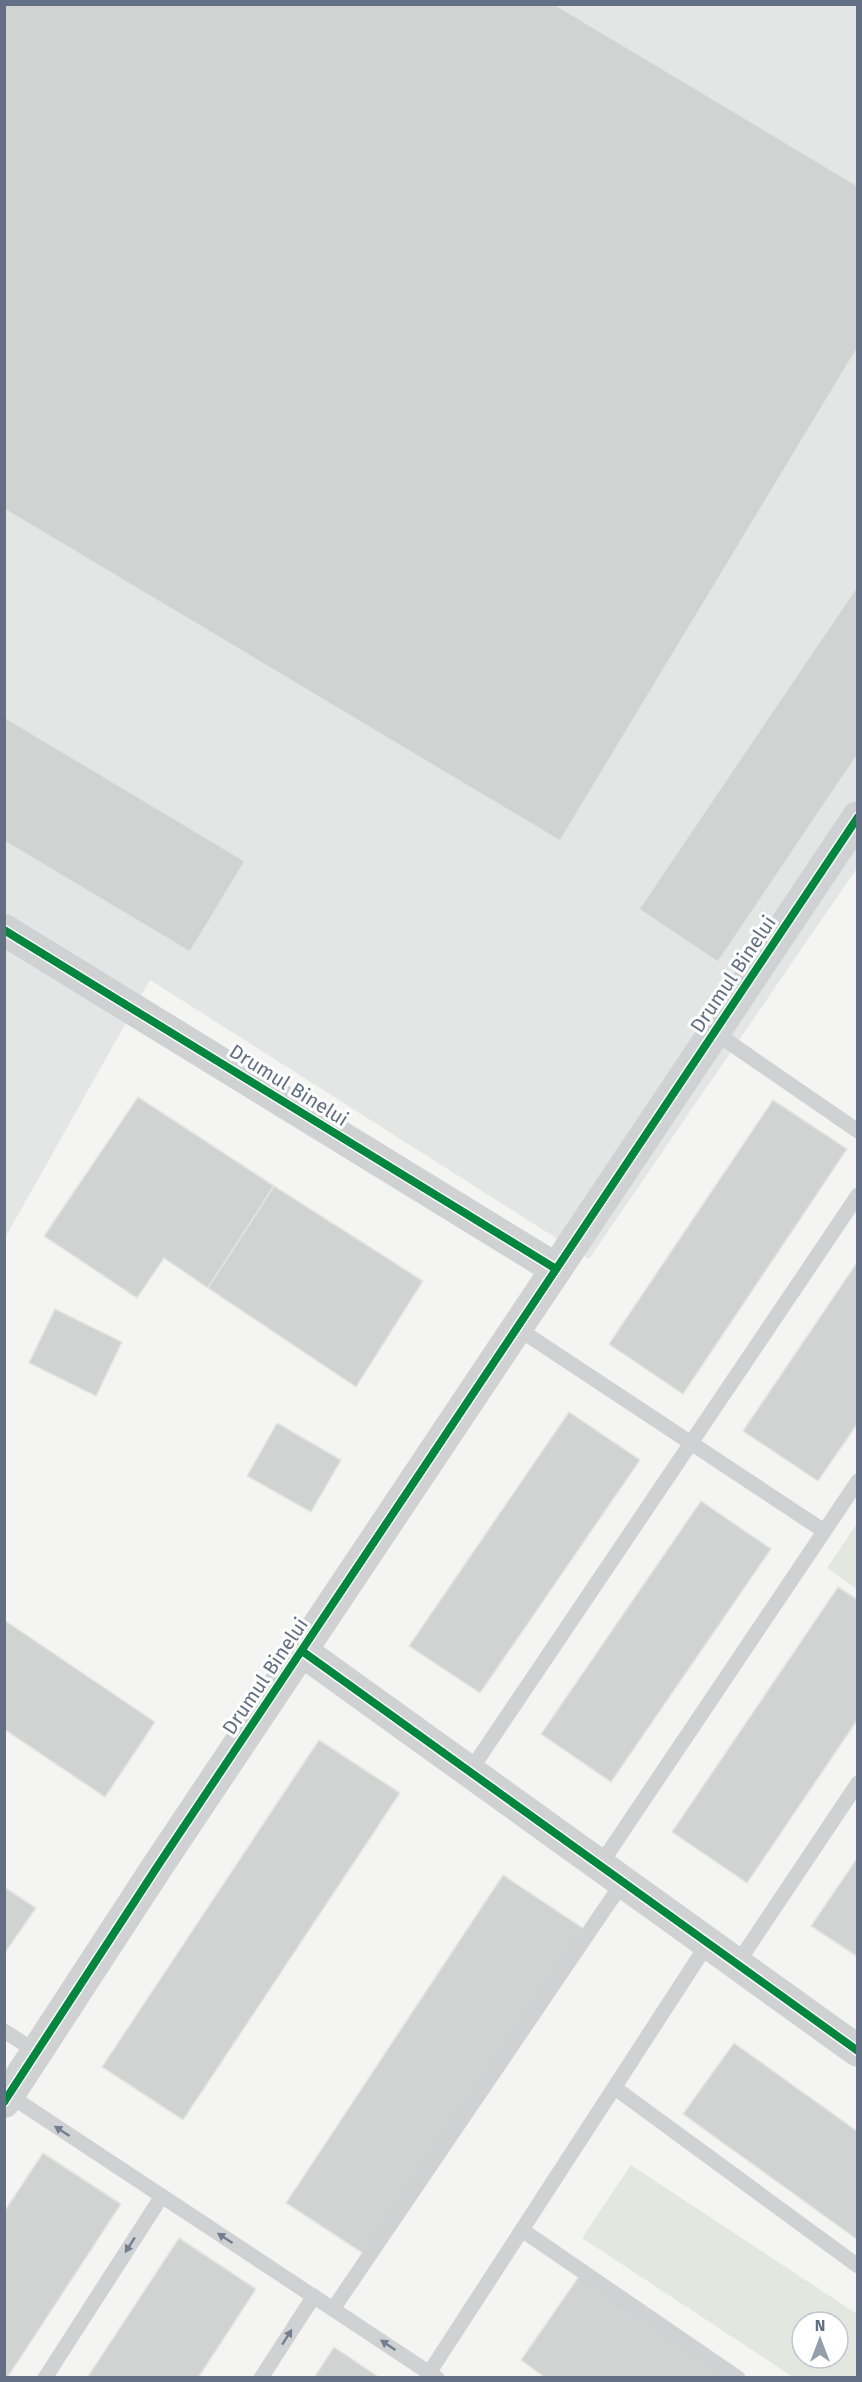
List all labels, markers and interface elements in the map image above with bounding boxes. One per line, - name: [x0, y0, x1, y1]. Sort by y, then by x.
- street label: Drumul Binelui: [685, 911, 781, 1037]
- street label: Drumul Binelui: [225, 1039, 353, 1131]
- street label: Drumul Binelui: [217, 1613, 313, 1739]
- one-way arrow: [54, 2125, 70, 2136]
- one-way arrow: [217, 2233, 233, 2244]
- one-way arrow: [125, 2237, 136, 2254]
- north arrow: [790, 2310, 850, 2370]
- text: N: [815, 2316, 825, 2335]
- one-way arrow: [281, 2329, 292, 2345]
- one-way arrow: [380, 2340, 396, 2351]

